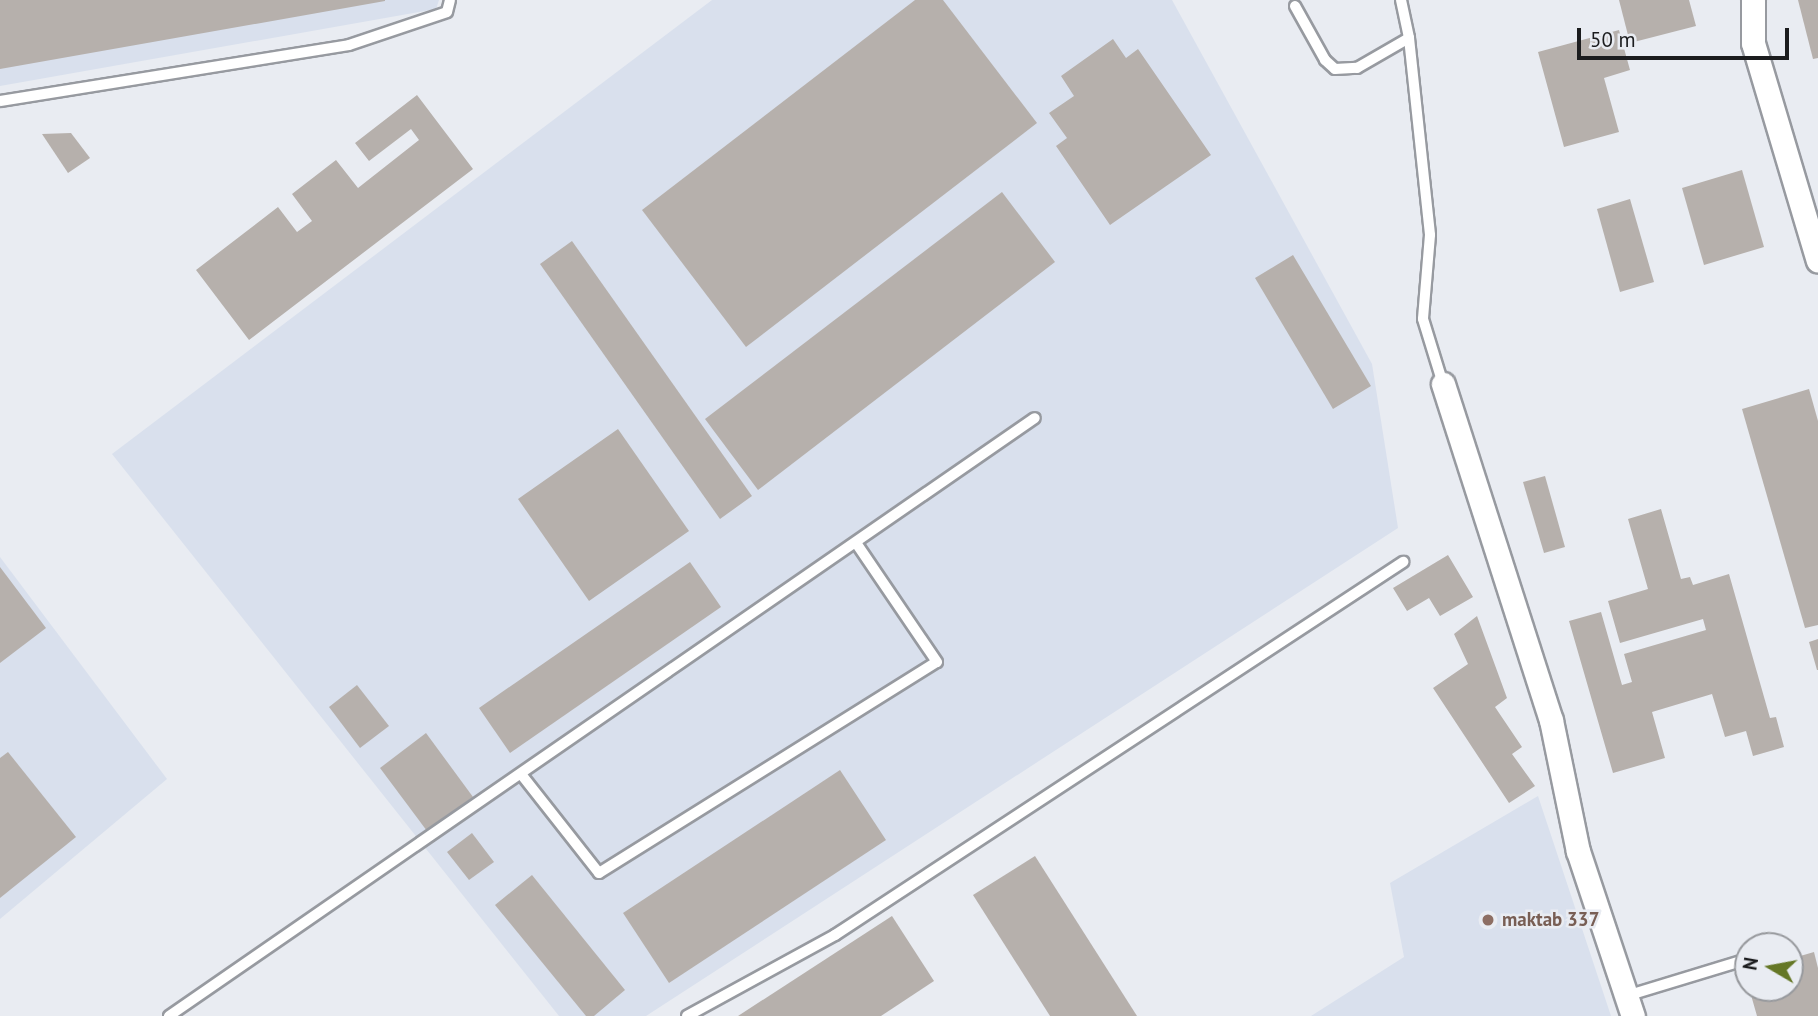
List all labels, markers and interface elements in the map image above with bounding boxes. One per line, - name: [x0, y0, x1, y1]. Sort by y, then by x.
- scale bar: [1580, 14, 1792, 58]
- text: 50 m: [1590, 26, 1636, 53]
- place label: maktab 337: [1502, 909, 1599, 931]
- marker: maktab 337: [1480, 912, 1496, 928]
- north arrow: [1734, 932, 1804, 1002]
- text: N: [1737, 955, 1763, 972]

